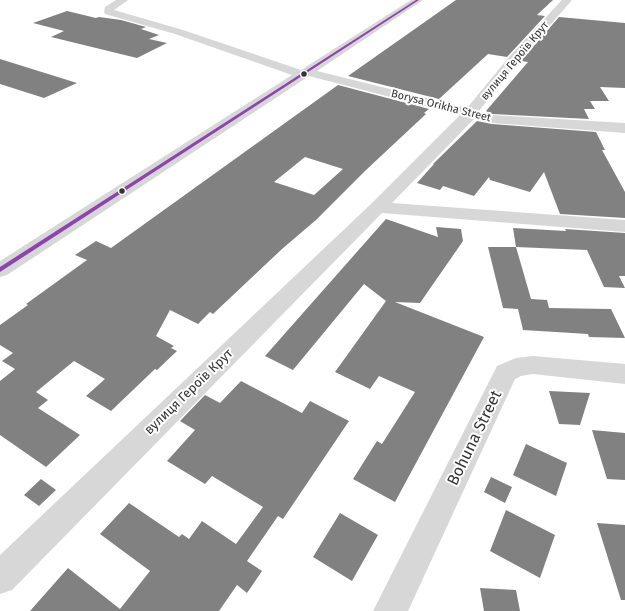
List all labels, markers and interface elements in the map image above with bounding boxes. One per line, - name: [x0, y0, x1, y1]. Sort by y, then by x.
- street label: вулиця Героїв Крут: [478, 19, 552, 103]
- unlabelled marker: [299, 69, 309, 79]
- street label: Borysa Orikha Street: [390, 87, 492, 125]
- unlabelled marker: [117, 186, 127, 196]
- street label: вулиця Героїв Крут: [142, 346, 236, 438]
- street label: Bohuna Street: [444, 387, 506, 489]

